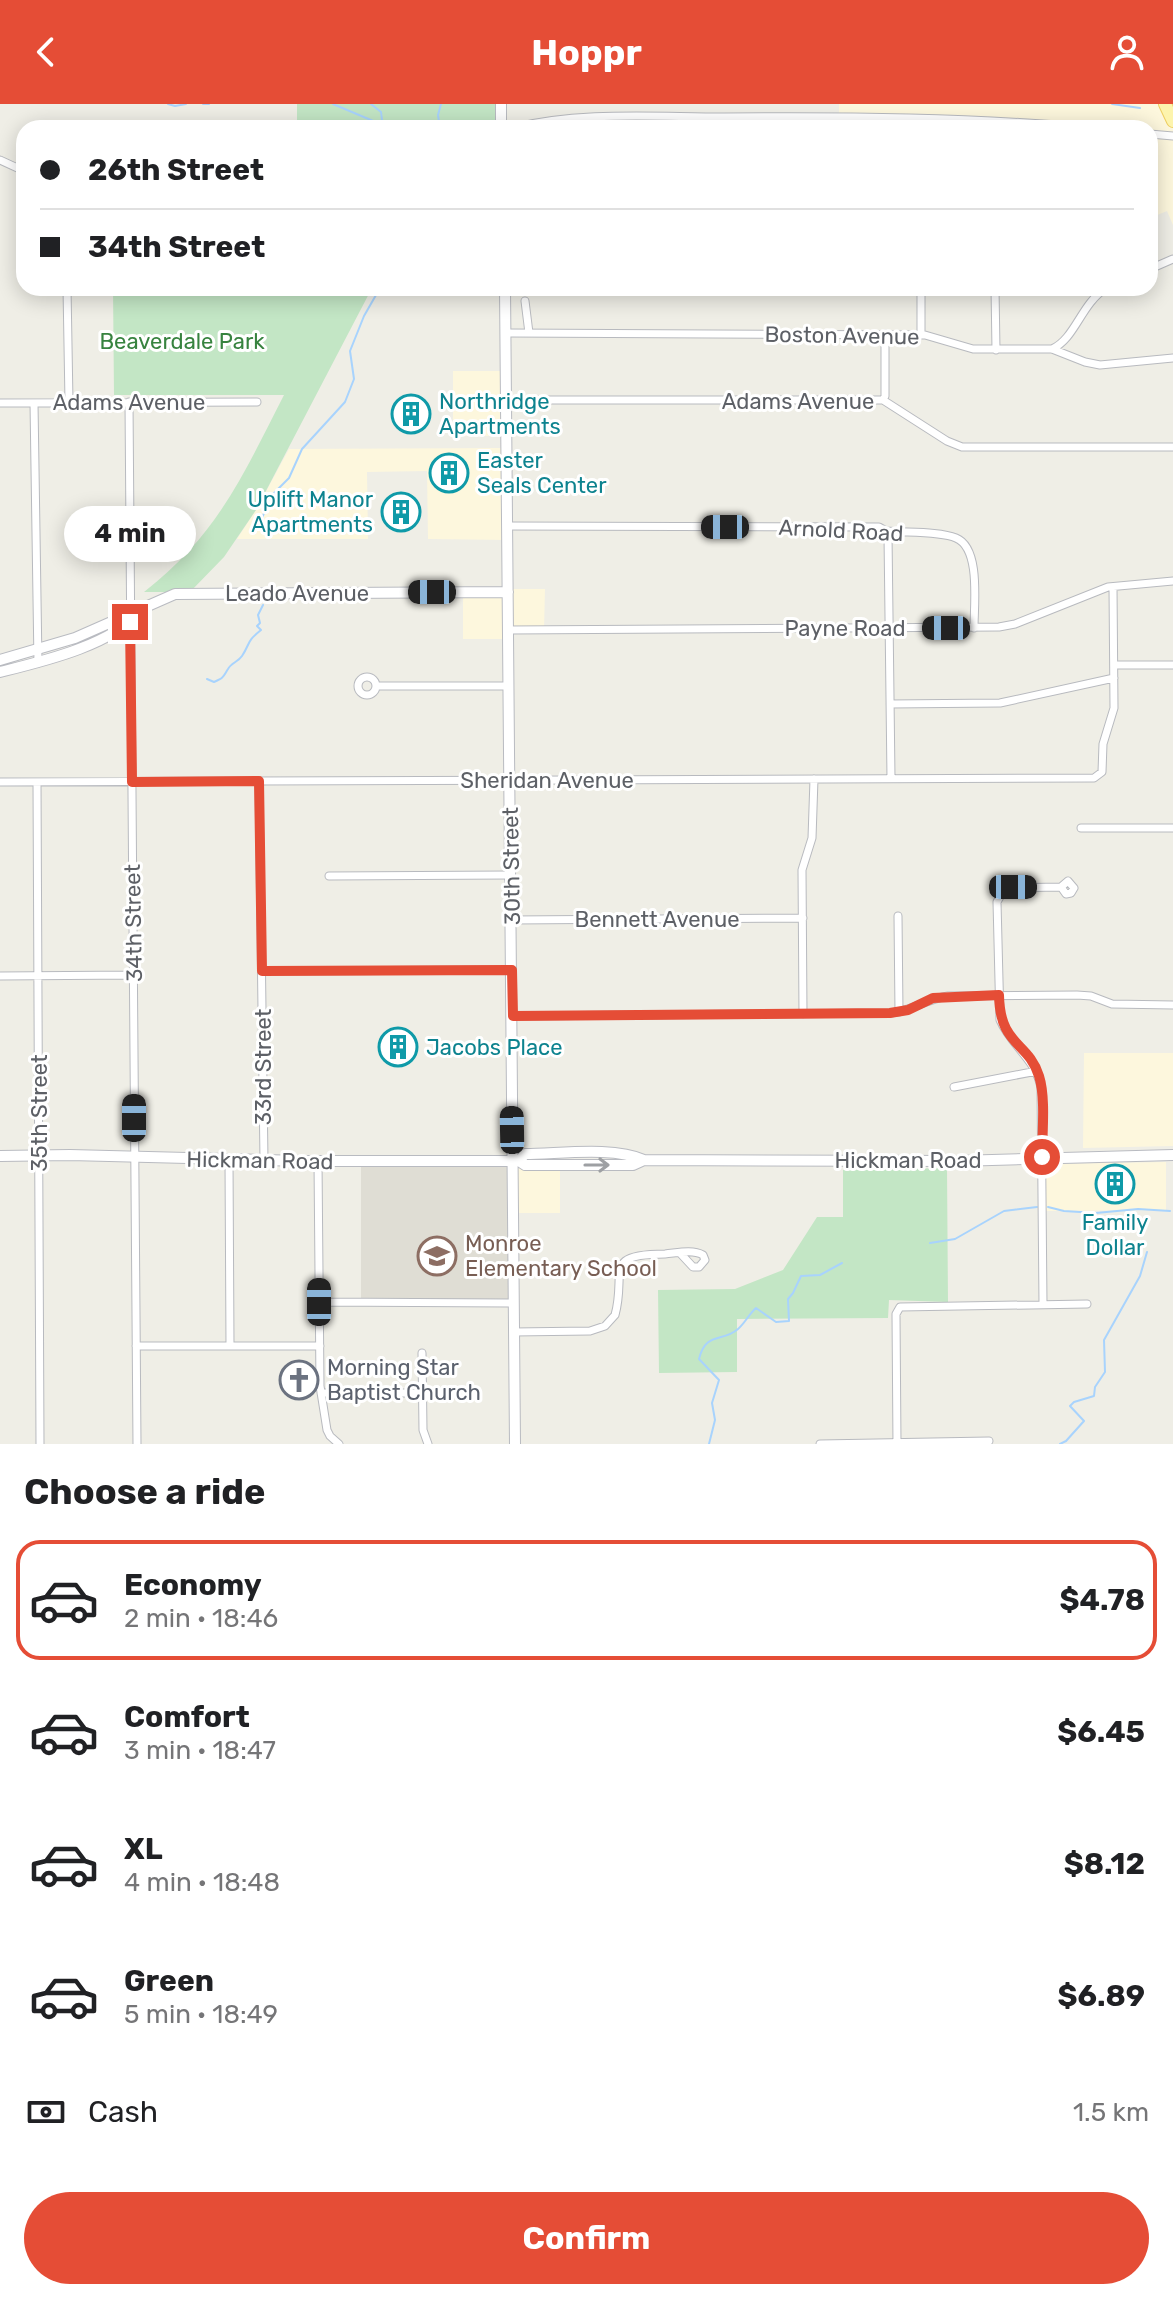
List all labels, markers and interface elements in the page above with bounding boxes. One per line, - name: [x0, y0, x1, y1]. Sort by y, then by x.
- icon: back: [24, 30, 68, 74]
- icon: person: [1105, 30, 1149, 74]
- text: Hoppr: [531, 31, 642, 74]
- text: 26th Street: [88, 152, 264, 188]
- text: 34th Street: [88, 229, 265, 265]
- street label: Boston Avenue: [764, 321, 920, 350]
- park label: Beaverdale Park: [99, 328, 265, 355]
- place label: Northridge Apartments: [439, 388, 561, 440]
- street label: Adams Avenue: [722, 388, 874, 415]
- street label: Adams Avenue: [53, 389, 205, 416]
- building icon: Northridge Apartments: [390, 393, 432, 435]
- place label: Easter Seals Center: [477, 447, 607, 499]
- building icon: Easter Seals Center: [428, 452, 470, 494]
- place label: Uplift Manor Apartments: [247, 486, 374, 538]
- building icon: Uplift Manor Apartments: [380, 491, 422, 533]
- callout: 4 min: [64, 506, 196, 562]
- street label: Arnold Road: [778, 514, 904, 547]
- car: [701, 515, 749, 539]
- text: 4 min: [94, 518, 166, 549]
- street label: Leado Avenue: [225, 580, 369, 607]
- car: [408, 580, 456, 604]
- route end: [112, 604, 148, 640]
- street label: Payne Road: [784, 615, 906, 642]
- car: [922, 616, 970, 640]
- street label: Sheridan Avenue: [460, 767, 634, 794]
- street label: 30th Street: [497, 806, 526, 925]
- street label: 34th Street: [119, 863, 148, 982]
- car: [989, 875, 1037, 899]
- street label: Bennett Avenue: [575, 906, 740, 933]
- street label: 33rd Street: [250, 1008, 277, 1125]
- building icon: Jacobs Place: [377, 1026, 419, 1068]
- place label: Jacobs Place: [426, 1034, 563, 1061]
- street label: 35th Street: [26, 1054, 53, 1172]
- car: [122, 1094, 146, 1142]
- car: [500, 1106, 524, 1154]
- route start: [1024, 1139, 1060, 1175]
- street label: Hickman Road: [186, 1146, 334, 1175]
- street label: Hickman Road: [834, 1147, 982, 1174]
- one-way arrow: [583, 1157, 610, 1173]
- building icon: Family Dollar: [1094, 1163, 1136, 1205]
- place label: Family Dollar: [1082, 1209, 1148, 1261]
- place label: Monroe Elementary School: [465, 1230, 657, 1282]
- school or university icon: Monroe Elementary School: [416, 1235, 458, 1277]
- car: [307, 1278, 331, 1326]
- place label: Morning Star Baptist Church: [327, 1354, 481, 1406]
- church icon: Morning Star Baptist Church: [278, 1359, 320, 1401]
- text: Choose a ride: [24, 1470, 265, 1513]
- icon: car: [28, 1564, 100, 1636]
- text: Economy: [124, 1567, 262, 1603]
- text: $4.78: [1060, 1582, 1145, 1618]
- text: 2 min · 18:46: [124, 1603, 278, 1634]
- icon: car: [28, 1696, 100, 1768]
- text: Comfort: [124, 1699, 250, 1735]
- text: $6.45: [1057, 1714, 1145, 1750]
- text: 3 min · 18:47: [124, 1735, 276, 1766]
- icon: car: [28, 1828, 100, 1900]
- text: XL: [124, 1831, 163, 1867]
- text: $8.12: [1064, 1846, 1145, 1882]
- text: 4 min · 18:48: [124, 1867, 280, 1898]
- icon: car: [28, 1960, 100, 2032]
- text: Green: [124, 1963, 214, 1999]
- text: $6.89: [1058, 1978, 1145, 2014]
- text: 5 min · 18:49: [124, 1999, 278, 2030]
- icon: cash: [24, 2090, 68, 2134]
- text: Cash: [88, 2094, 158, 2130]
- text: 1.5 km: [1073, 2097, 1149, 2128]
- button: Confirm: [24, 2192, 1149, 2284]

